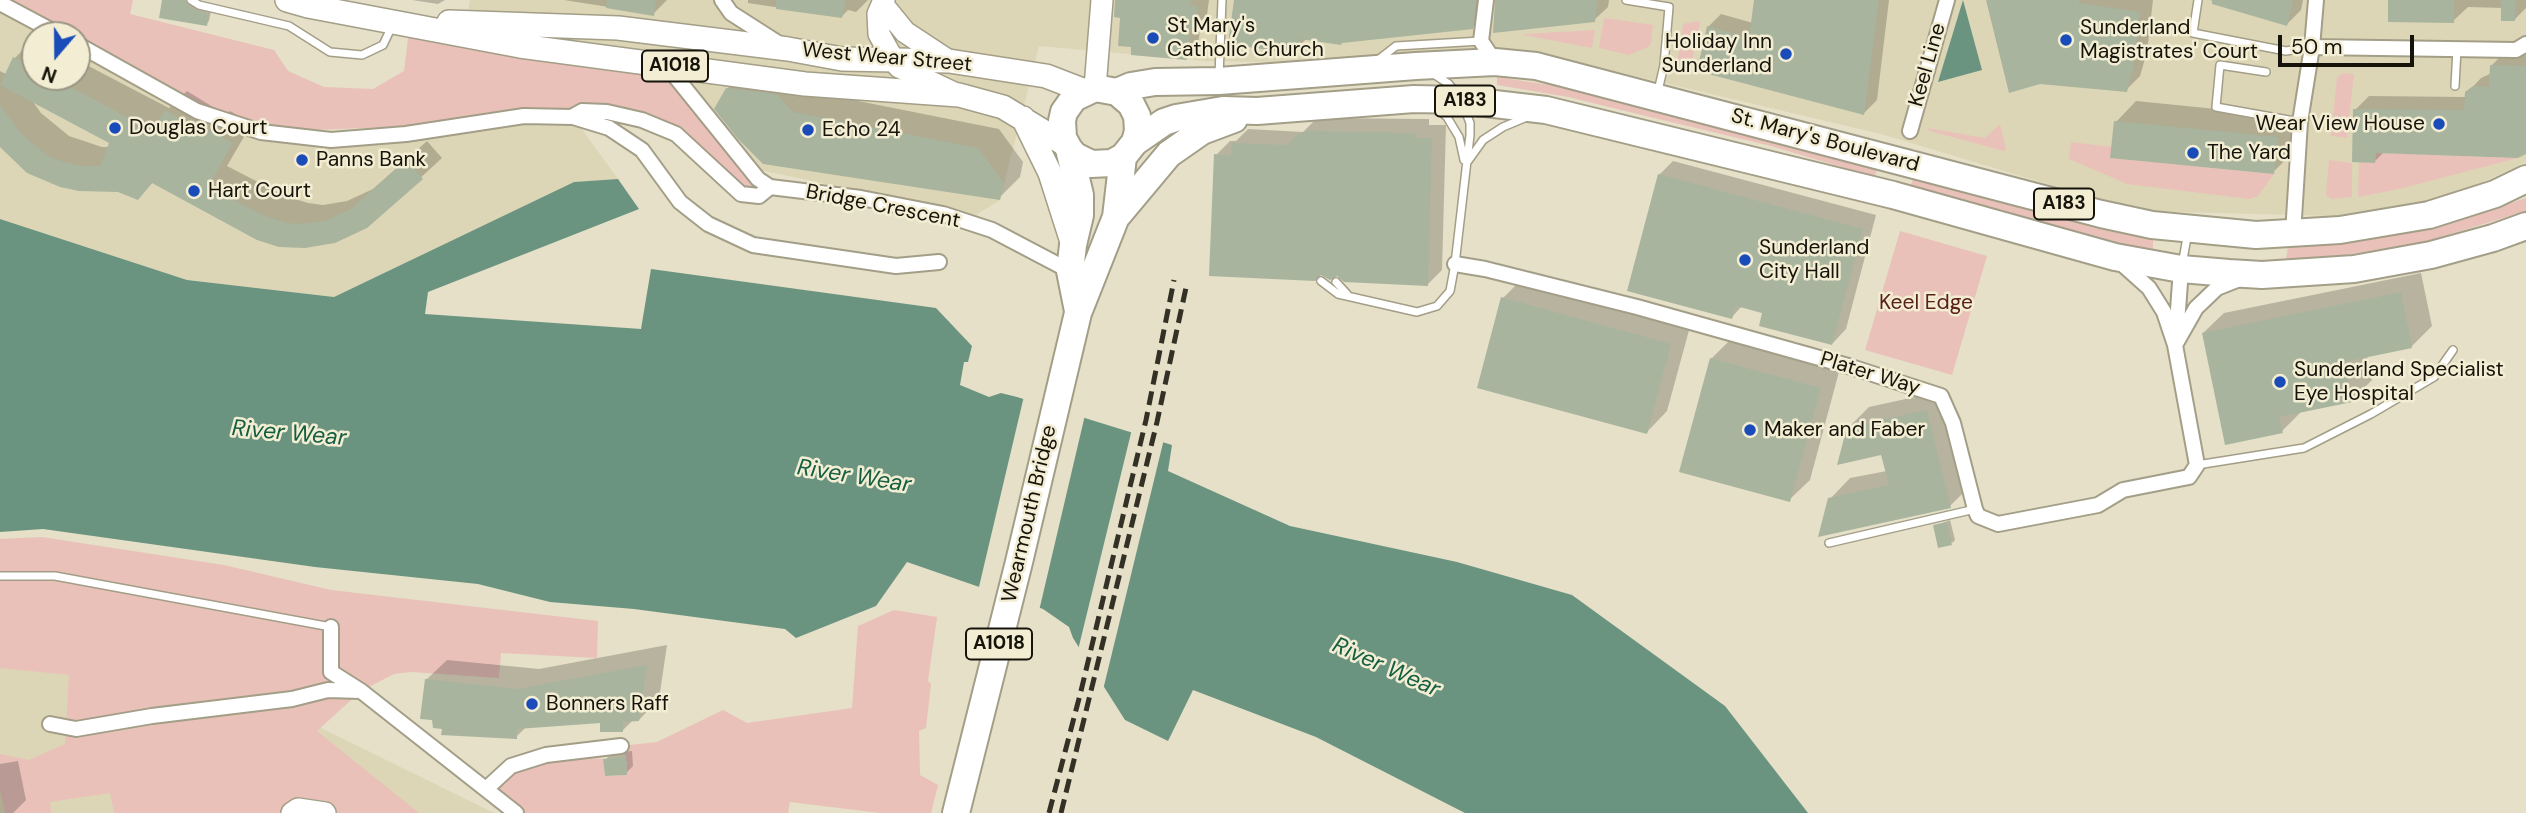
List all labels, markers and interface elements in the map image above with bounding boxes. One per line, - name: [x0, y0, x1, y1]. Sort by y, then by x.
- place label: St Mary's Catholic Church: [1167, 13, 1324, 63]
- place label: Sunderland Magistrates' Court: [2080, 15, 2258, 65]
- street label: Keel Line: [1904, 20, 1952, 110]
- north arrow: [21, 21, 91, 91]
- scale bar: [2281, 21, 2418, 65]
- place label: Holiday Inn Sunderland: [1662, 29, 1772, 79]
- marker: St Mary's Catholic Church: [1145, 30, 1161, 46]
- marker: Sunderland Magistrates' Court: [2058, 32, 2074, 48]
- text: 50 m: [2291, 33, 2342, 61]
- street label: West Wear Street: [801, 38, 973, 78]
- marker: Holiday Inn Sunderland: [1778, 46, 1794, 62]
- road number: A1018: [642, 50, 708, 82]
- text: N: [39, 60, 60, 88]
- road number: A183: [1435, 86, 1495, 116]
- street label: St. Mary's Boulevard: [1728, 104, 1922, 178]
- place label: Wear View House: [2256, 111, 2425, 137]
- place label: Douglas Court: [129, 115, 267, 141]
- marker: Wear View House: [2431, 116, 2447, 132]
- place label: Echo 24: [822, 117, 900, 143]
- marker: Douglas Court: [107, 120, 123, 136]
- marker: Echo 24: [800, 122, 816, 138]
- place label: The Yard: [2207, 140, 2291, 166]
- marker: The Yard: [2185, 145, 2201, 161]
- place label: Panns Bank: [316, 147, 426, 173]
- marker: Panns Bank: [294, 152, 310, 168]
- place label: Hart Court: [208, 178, 311, 204]
- street label: Bridge Crescent: [804, 180, 962, 234]
- marker: Hart Court: [186, 183, 202, 199]
- road number: A183: [2034, 188, 2094, 220]
- place label: Sunderland City Hall: [1759, 235, 1869, 285]
- marker: Sunderland City Hall: [1737, 252, 1753, 268]
- park label: Keel Edge: [1879, 290, 1973, 316]
- street label: Plater Way: [1817, 347, 1923, 401]
- place label: Sunderland Specialist Eye Hospital: [2294, 357, 2504, 407]
- marker: Sunderland Specialist Eye Hospital: [2272, 374, 2288, 390]
- water label: River Wear: [231, 415, 347, 453]
- place label: Maker and Faber: [1764, 417, 1925, 443]
- marker: Maker and Faber: [1742, 422, 1758, 438]
- street label: Wearmouth Bridge: [997, 423, 1063, 605]
- water label: River Wear: [795, 454, 913, 500]
- road number: A1018: [966, 628, 1032, 660]
- water label: River Wear: [1328, 632, 1444, 704]
- place label: Bonners Raff: [546, 691, 669, 717]
- marker: Bonners Raff: [524, 696, 540, 712]

